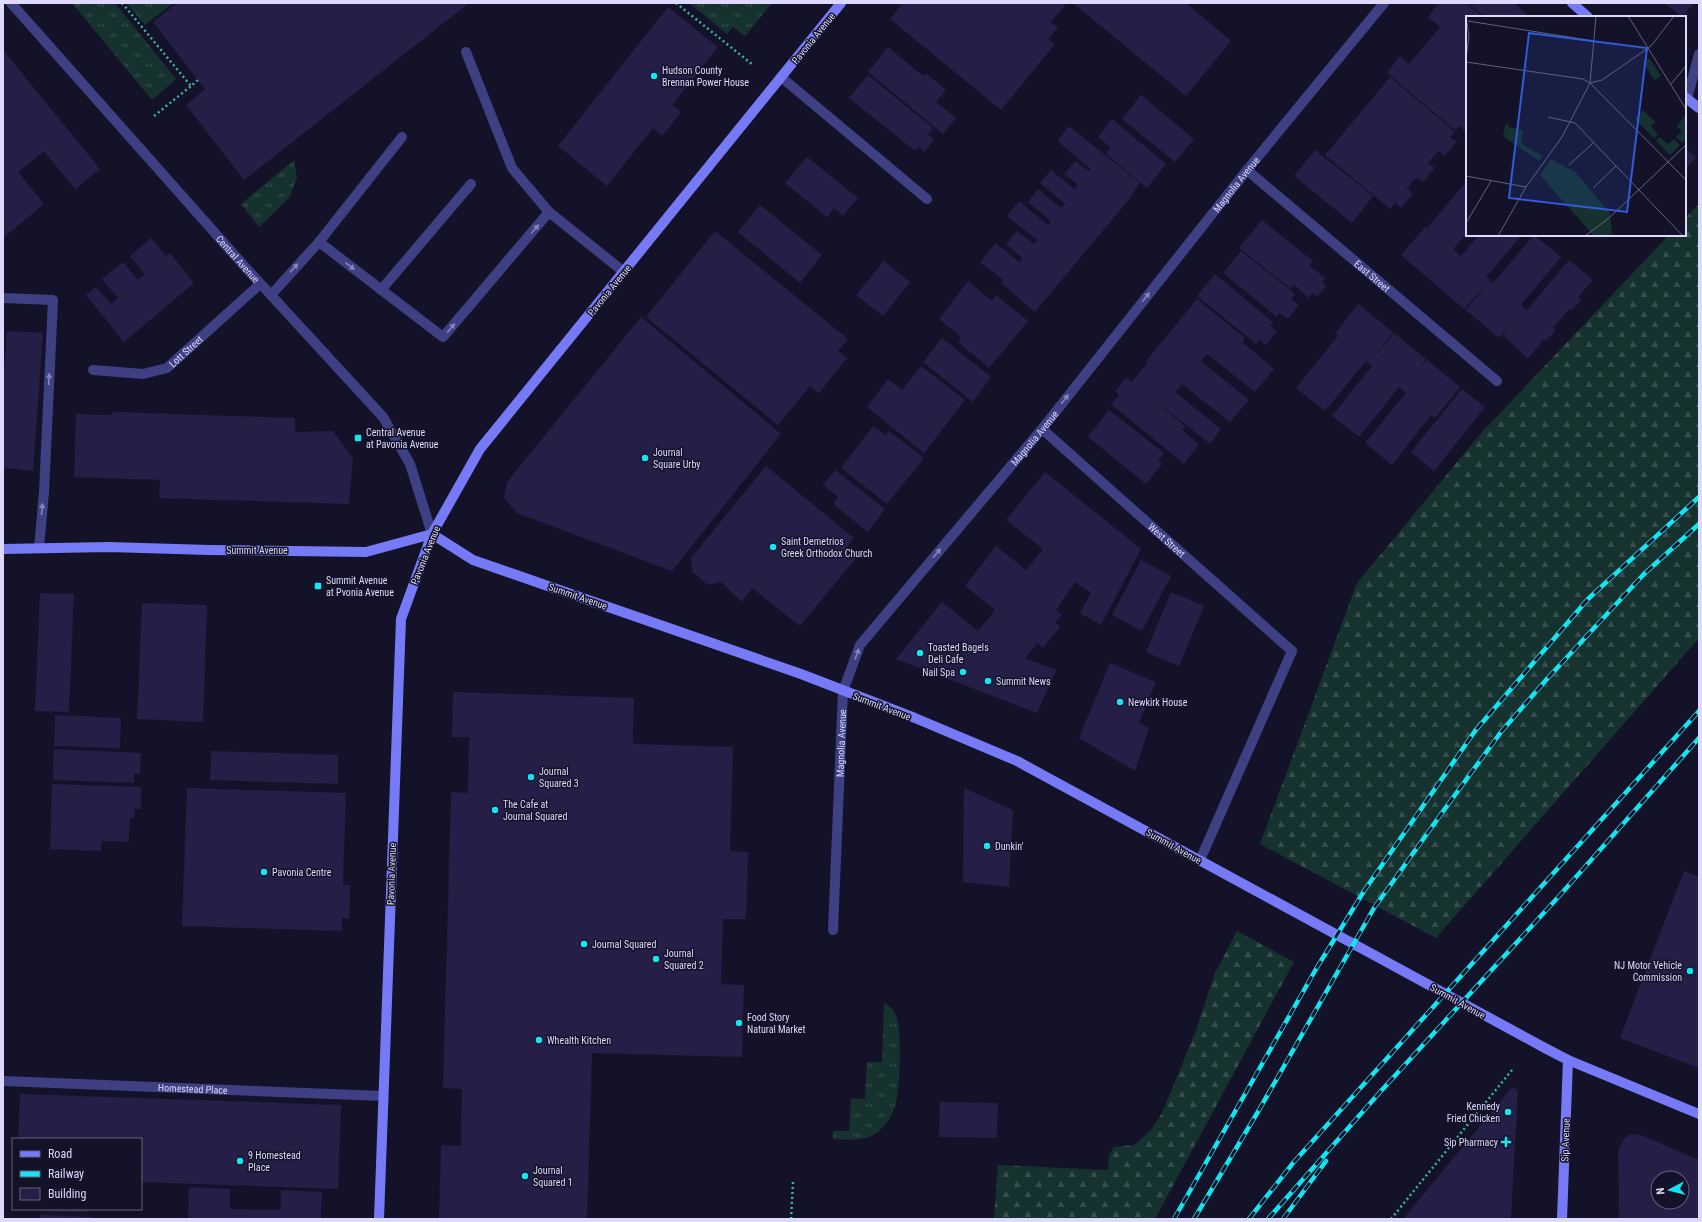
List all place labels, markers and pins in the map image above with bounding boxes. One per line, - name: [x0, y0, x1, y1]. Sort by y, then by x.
- place label: Hudson County Brennan Power House: [662, 65, 749, 88]
- marker: Hudson County Brennan Power House: [649, 71, 659, 81]
- place label: Central Avenue at Pavonia Avenue: [366, 427, 439, 450]
- marker: Central Avenue at Pavonia Avenue: [353, 433, 363, 443]
- place label: Journal Square Urby: [653, 447, 700, 470]
- marker: Journal Square Urby: [640, 453, 650, 463]
- place label: Saint Demetrios Greek Orthodox Church: [781, 536, 873, 559]
- marker: Saint Demetrios Greek Orthodox Church: [768, 542, 778, 552]
- place label: Summit Avenue at Pvonia Avenue: [326, 575, 394, 598]
- marker: Summit Avenue at Pvonia Avenue: [313, 581, 323, 591]
- place label: Toasted Bagels Deli Cafe: [928, 642, 989, 665]
- marker: Toasted Bagels Deli Cafe: [915, 648, 925, 658]
- place label: Nail Spa: [922, 667, 955, 678]
- marker: Nail Spa: [958, 667, 968, 677]
- marker: Summit News: [983, 676, 993, 686]
- place label: Summit News: [996, 676, 1051, 687]
- marker: Newkirk House: [1115, 697, 1125, 707]
- place label: Newkirk House: [1128, 697, 1188, 708]
- place label: Journal Squared 3: [539, 766, 579, 789]
- marker: Journal Squared 3: [526, 772, 536, 782]
- place label: The Cafe at Journal Squared: [503, 799, 567, 822]
- marker: The Cafe at Journal Squared: [490, 805, 500, 815]
- marker: Dunkin': [982, 841, 992, 851]
- place label: Dunkin': [995, 841, 1024, 852]
- marker: Pavonia Centre: [259, 867, 269, 877]
- place label: Pavonia Centre: [272, 867, 332, 878]
- marker: Journal Squared: [579, 939, 589, 949]
- place label: Journal Squared: [592, 939, 656, 950]
- place label: Journal Squared 2: [664, 948, 704, 971]
- marker: Journal Squared 2: [651, 954, 661, 964]
- place label: NJ Motor Vehicle Commission: [1614, 960, 1682, 983]
- marker: NJ Motor Vehicle Commission: [1685, 966, 1695, 976]
- place label: Food Story Natural Market: [747, 1012, 805, 1035]
- marker: Food Story Natural Market: [734, 1018, 744, 1028]
- marker: Whealth Kitchen: [534, 1035, 544, 1045]
- place label: Whealth Kitchen: [547, 1035, 611, 1046]
- place label: Kennedy Fried Chicken: [1447, 1101, 1500, 1124]
- marker: Kennedy Fried Chicken: [1503, 1107, 1513, 1117]
- place label: Sip Pharmacy: [1444, 1137, 1498, 1148]
- marker: Sip Pharmacy: [1501, 1137, 1511, 1147]
- place label: 9 Homestead Place: [248, 1150, 301, 1173]
- marker: 9 Homestead Place: [235, 1156, 245, 1166]
- place label: Journal Squared 1: [533, 1165, 573, 1188]
- marker: Journal Squared 1: [520, 1171, 530, 1181]

